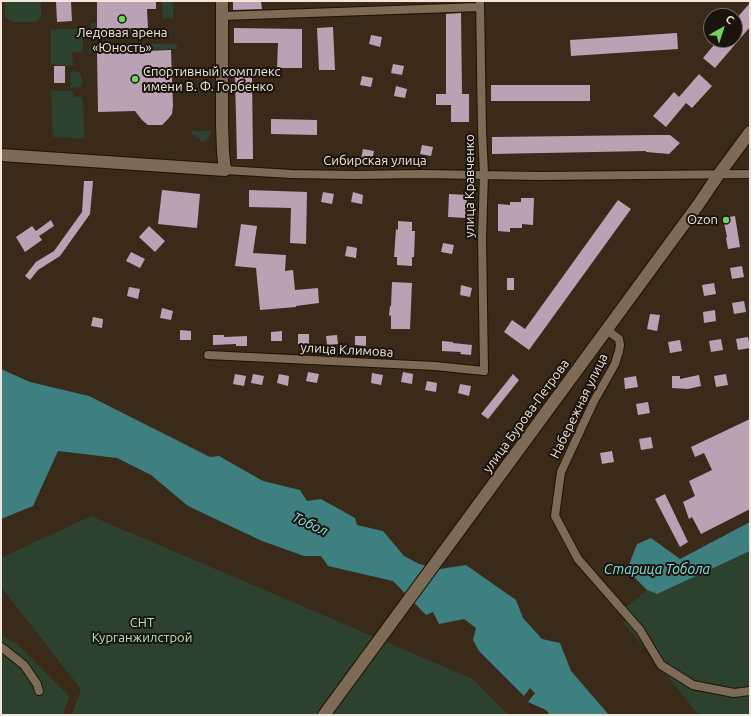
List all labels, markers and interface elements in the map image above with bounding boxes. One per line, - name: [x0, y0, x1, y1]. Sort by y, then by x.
- north arrow: [703, 8, 743, 48]
- text: С: [723, 13, 736, 26]
- marker: Ледовая арена «Юность»: [117, 14, 127, 24]
- place label: Ледовая арена «Юность»: [77, 25, 167, 56]
- place label: Спортивный комплекс имени В. Ф. Горбенко: [143, 64, 281, 95]
- marker: Спортивный комплекс имени В. Ф. Горбенко: [130, 74, 140, 84]
- street label: улица Кравченко: [462, 134, 478, 238]
- street label: Сибирская улица: [323, 153, 427, 169]
- place label: Ozon: [687, 212, 718, 228]
- marker: Ozon: [721, 215, 731, 225]
- street label: улица Климова: [300, 340, 394, 360]
- street label: Набережная улица: [547, 351, 611, 461]
- street label: улица Бурова-Петрова: [480, 356, 572, 476]
- water label: Тобол: [290, 509, 330, 539]
- water label: Старица Тобола: [604, 561, 710, 577]
- park label: СНТ Курганжилстрой: [92, 615, 192, 646]

